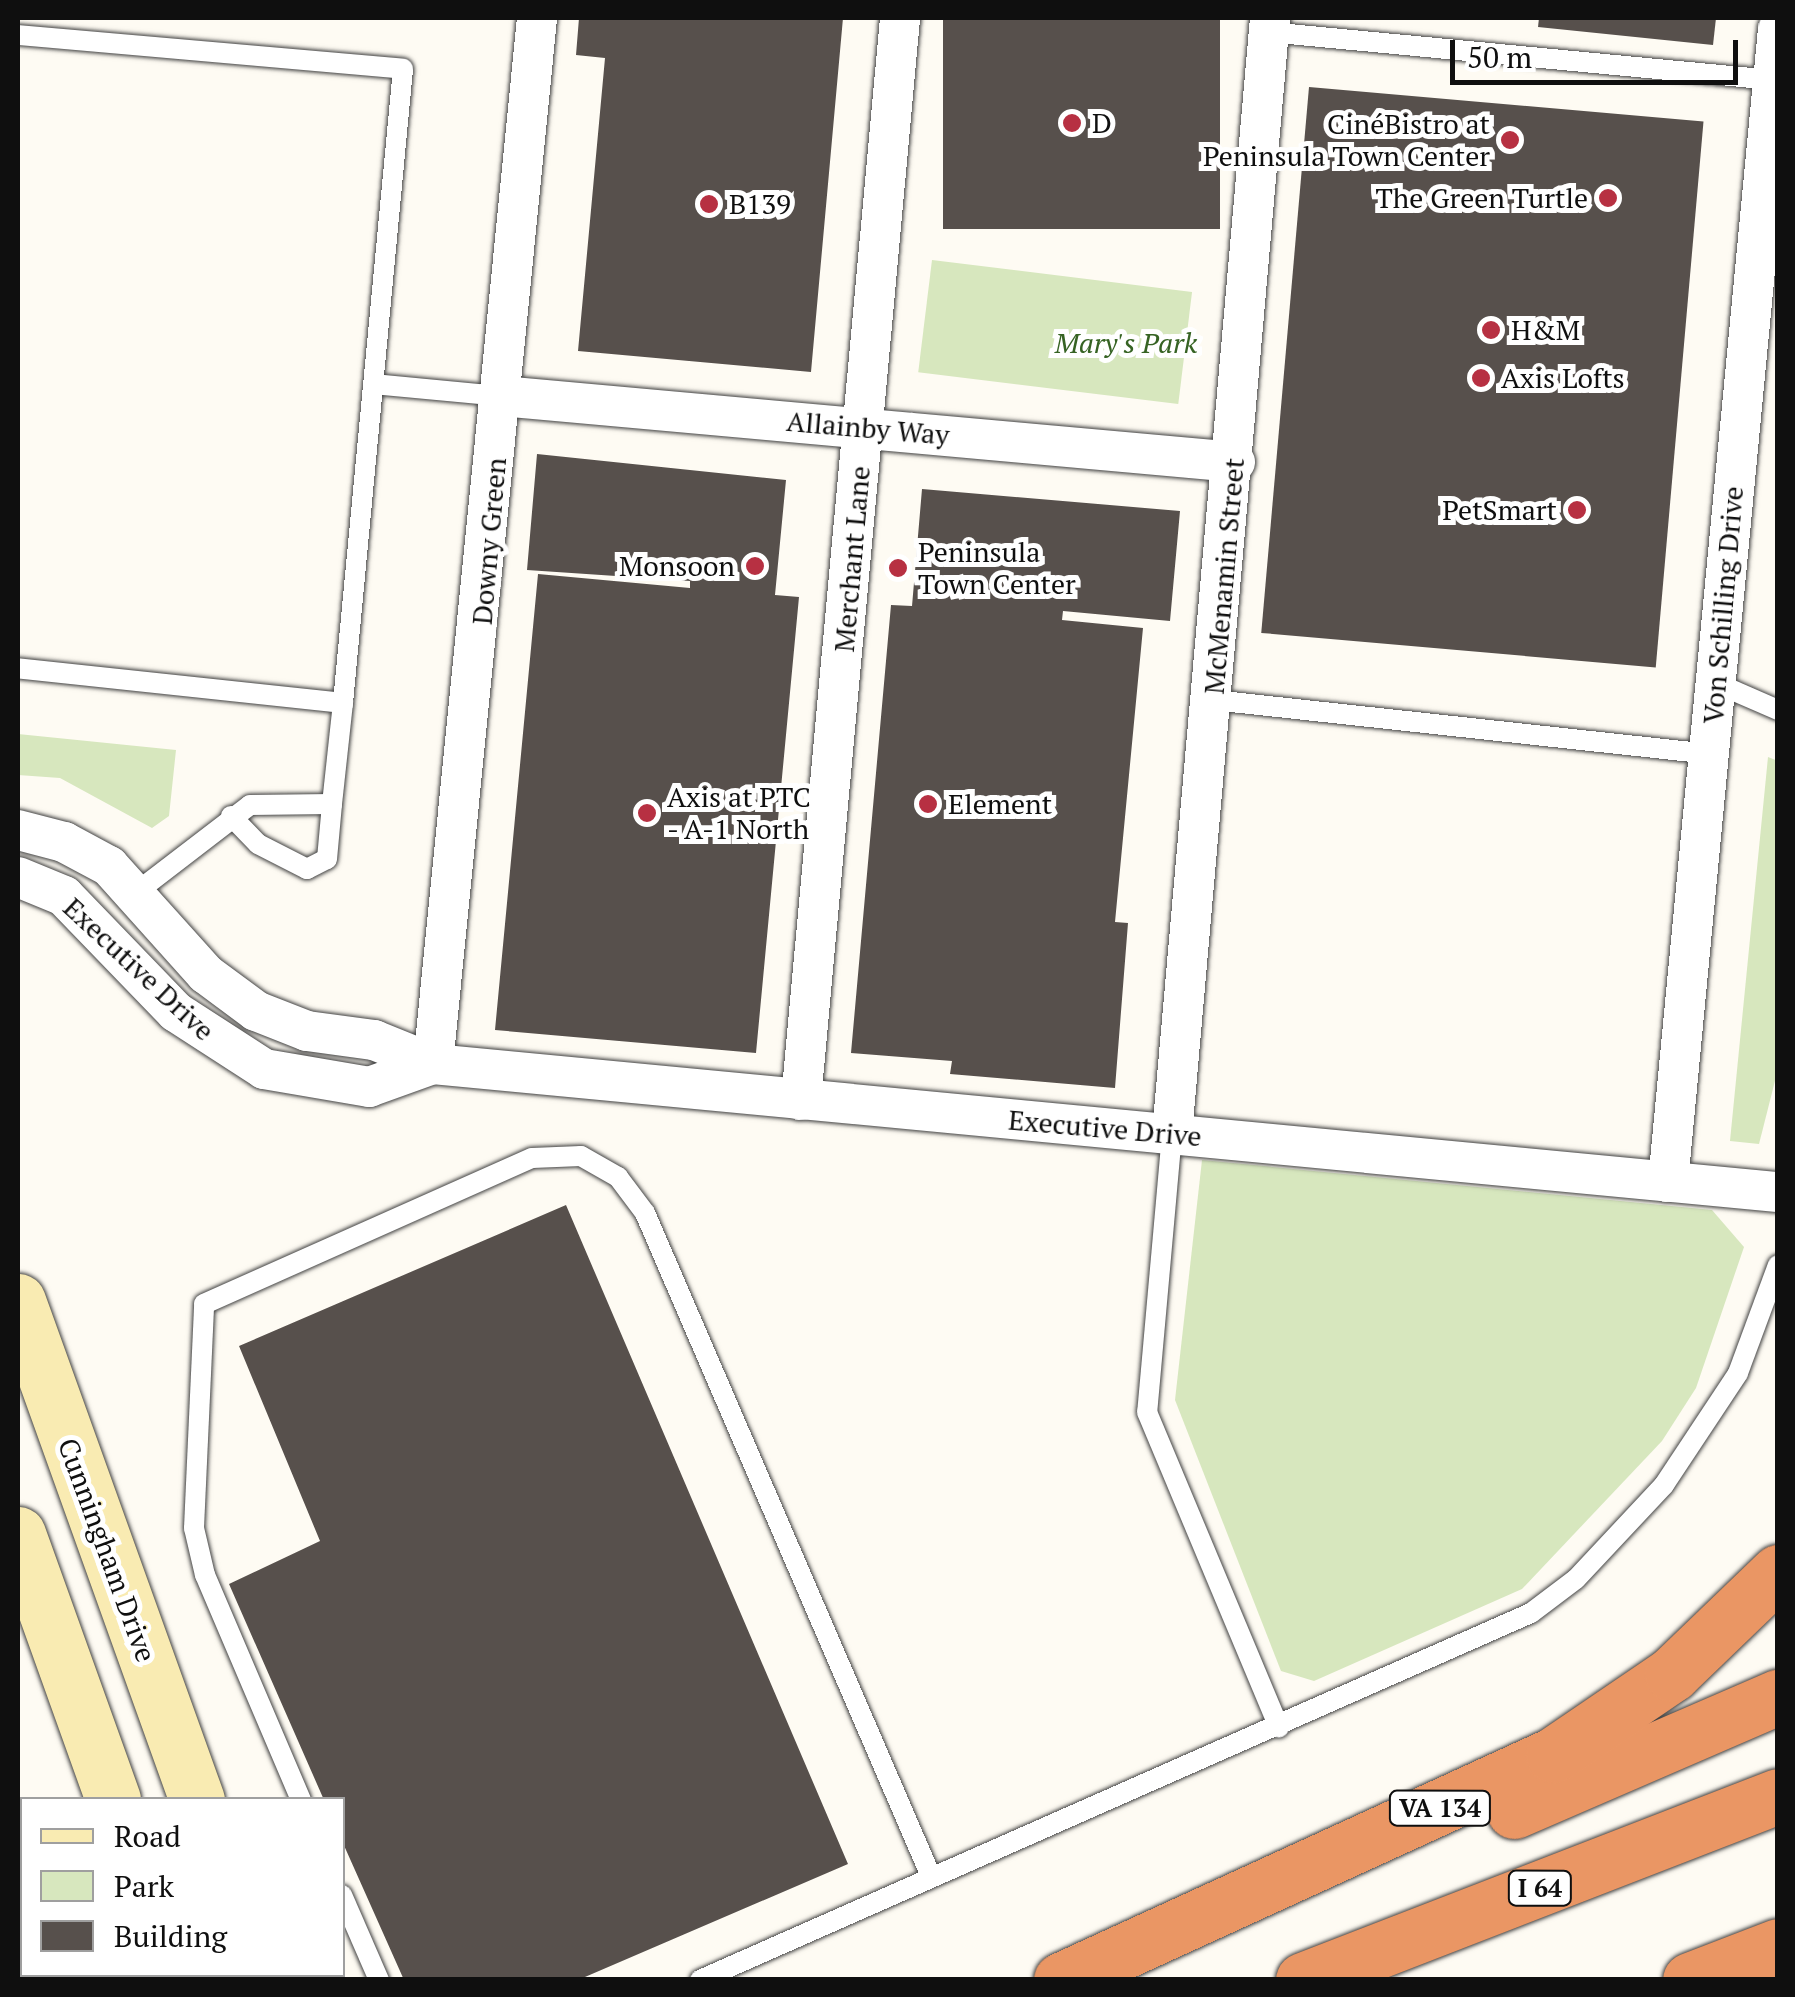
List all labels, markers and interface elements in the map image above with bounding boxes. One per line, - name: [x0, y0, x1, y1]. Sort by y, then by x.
- scale bar: [1455, 20, 1742, 82]
- text: 50 m: [1467, 37, 1532, 77]
- place label: D: [1092, 106, 1112, 140]
- place label: CinéBistro at Peninsula Town Center: [1203, 107, 1490, 173]
- marker: D: [1061, 112, 1083, 134]
- marker: CinéBistro at Peninsula Town Center: [1499, 129, 1521, 151]
- place label: The Green Turtle: [1376, 181, 1588, 215]
- place label: B139: [729, 187, 791, 221]
- marker: The Green Turtle: [1597, 187, 1619, 209]
- marker: B139: [698, 193, 720, 215]
- place label: H&M: [1511, 313, 1580, 347]
- marker: H&M: [1480, 319, 1502, 341]
- park label: Mary's Park: [1055, 326, 1197, 360]
- place label: Axis Lofts: [1501, 361, 1625, 395]
- marker: Axis Lofts: [1470, 367, 1492, 389]
- street label: Allainby Way: [785, 404, 951, 452]
- street label: Downy Green: [465, 456, 513, 626]
- street label: McMenamin Street: [1197, 456, 1251, 696]
- street label: Merchant Lane: [827, 464, 877, 654]
- street label: Von Schilling Drive: [1696, 485, 1750, 725]
- place label: PetSmart: [1442, 493, 1557, 527]
- marker: PetSmart: [1566, 499, 1588, 521]
- place label: Peninsula Town Center: [918, 535, 1076, 601]
- place label: Monsoon: [619, 549, 735, 583]
- marker: Monsoon: [744, 555, 766, 577]
- marker: Peninsula Town Center: [887, 557, 909, 579]
- place label: Axis at PTC - A-1 North: [667, 780, 811, 846]
- place label: Element: [948, 787, 1052, 821]
- marker: Element: [917, 793, 939, 815]
- marker: Axis at PTC - A-1 North: [636, 802, 658, 824]
- street label: Executive Drive: [57, 891, 221, 1047]
- street label: Executive Drive: [1007, 1103, 1203, 1153]
- street label: Cunningham Drive: [51, 1434, 163, 1666]
- road number: VA 134: [1388, 1788, 1492, 1828]
- legend: [20, 1797, 345, 1977]
- text: Road: [114, 1816, 181, 1856]
- text: Park: [114, 1866, 174, 1906]
- road number: I 64: [1508, 1868, 1572, 1908]
- text: Building: [114, 1916, 227, 1956]

